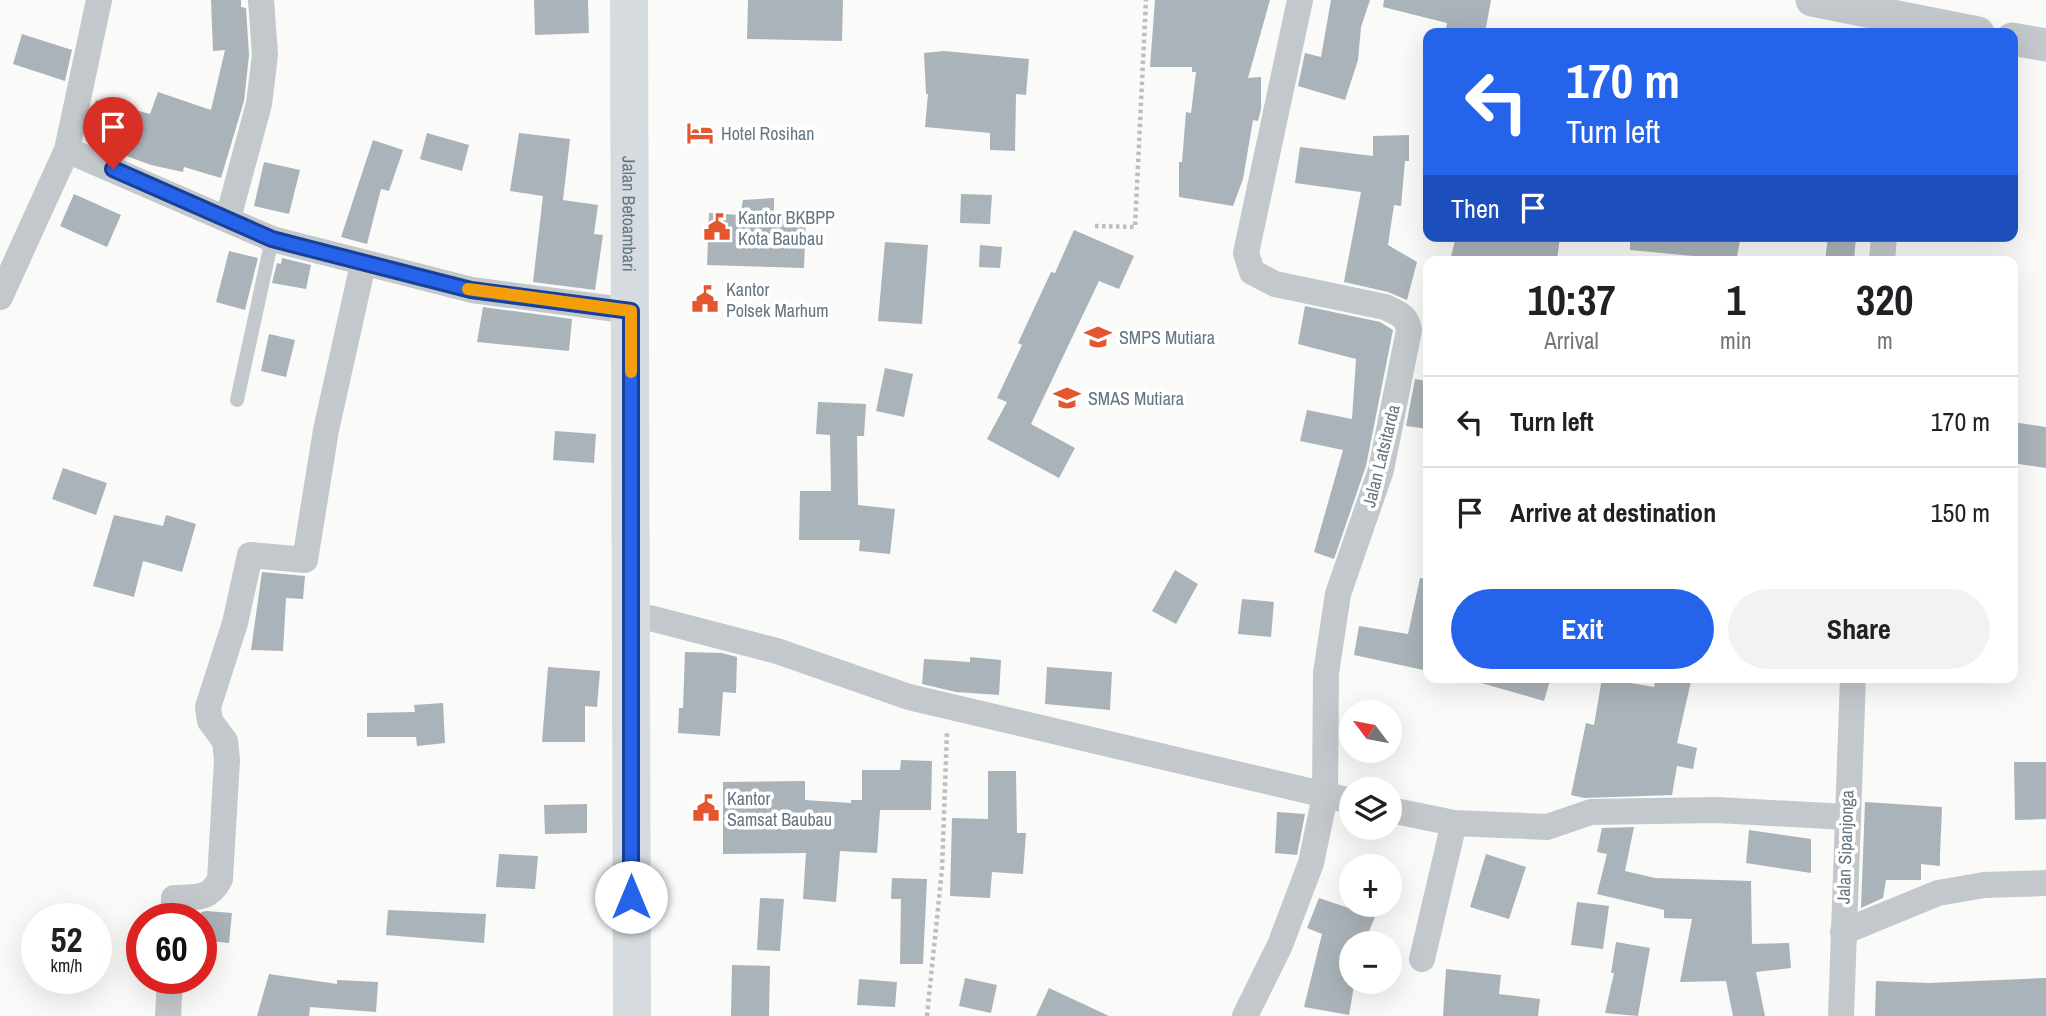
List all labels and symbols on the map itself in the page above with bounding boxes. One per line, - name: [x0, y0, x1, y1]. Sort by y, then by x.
- pin: [83, 97, 143, 169]
- hotel icon: Hotel Rosihan: [685, 118, 715, 148]
- place label: Hotel Rosihan: [721, 121, 815, 146]
- street label: Jalan Betoambari: [617, 156, 642, 272]
- place label: Kantor BKBPP Kota Baubau: [738, 205, 835, 251]
- public building icon: Kantor BKBPP Kota Baubau: [702, 212, 732, 242]
- place label: Kantor Polsek Marhum: [726, 277, 829, 323]
- public building icon: Kantor Polsek Marhum: [690, 284, 720, 314]
- school or university icon: SMPS Mutiara: [1083, 322, 1113, 352]
- place label: SMPS Mutiara: [1119, 325, 1215, 350]
- school or university icon: SMAS Mutiara: [1052, 383, 1082, 413]
- place label: SMAS Mutiara: [1088, 386, 1184, 411]
- street label: Jalan Latsitarda: [1356, 402, 1406, 510]
- north arrow: [1339, 700, 1402, 763]
- place label: Kantor Samsat Baubau: [727, 786, 832, 832]
- street label: Jalan Sipanjonga: [1831, 790, 1859, 904]
- public building icon: Kantor Samsat Baubau: [691, 793, 721, 823]
- position arrow: [594, 860, 668, 934]
- speed limit sign: 60: [126, 903, 217, 994]

